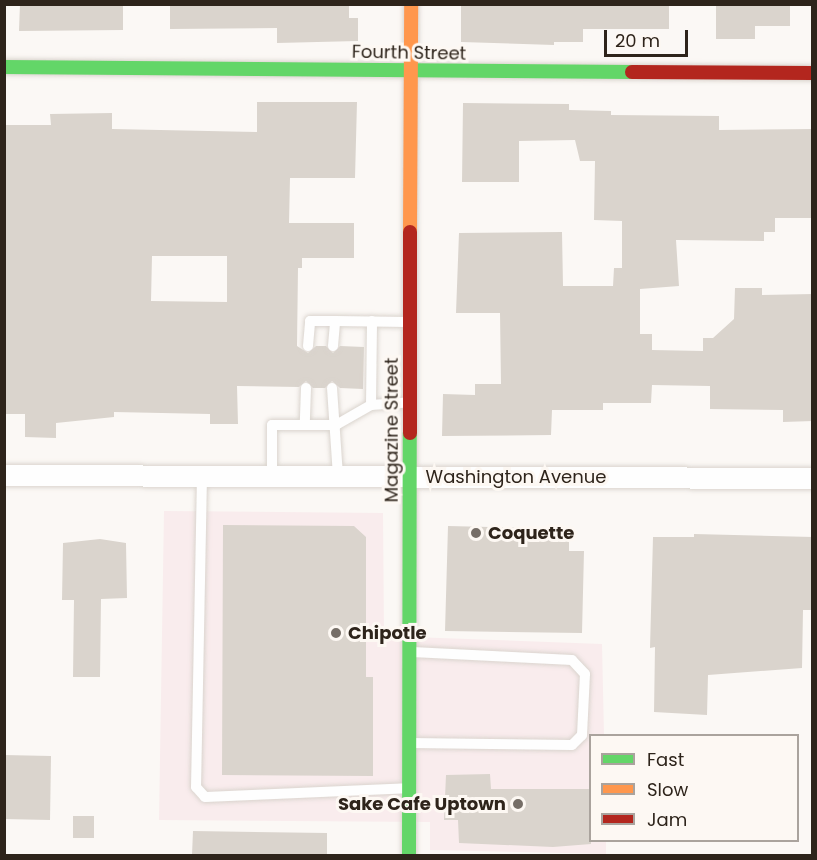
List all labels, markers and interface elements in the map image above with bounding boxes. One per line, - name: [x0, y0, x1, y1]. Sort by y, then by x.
- scale bar: [607, 18, 691, 56]
- text: 20 m: [615, 28, 660, 53]
- street label: Fourth Street: [352, 41, 466, 65]
- street label: Magazine Street: [381, 358, 403, 502]
- street label: Washington Avenue: [426, 466, 606, 488]
- place label: Coquette: [488, 522, 574, 544]
- marker: Coquette: [469, 526, 483, 540]
- place label: Chipotle: [348, 622, 427, 644]
- marker: Chipotle: [329, 626, 343, 640]
- legend: [589, 734, 799, 842]
- text: Fast: [647, 747, 684, 772]
- text: Slow: [647, 777, 688, 802]
- place label: Sake Cafe Uptown: [338, 793, 506, 815]
- marker: Sake Cafe Uptown: [511, 797, 525, 811]
- text: Jam: [647, 807, 687, 832]

